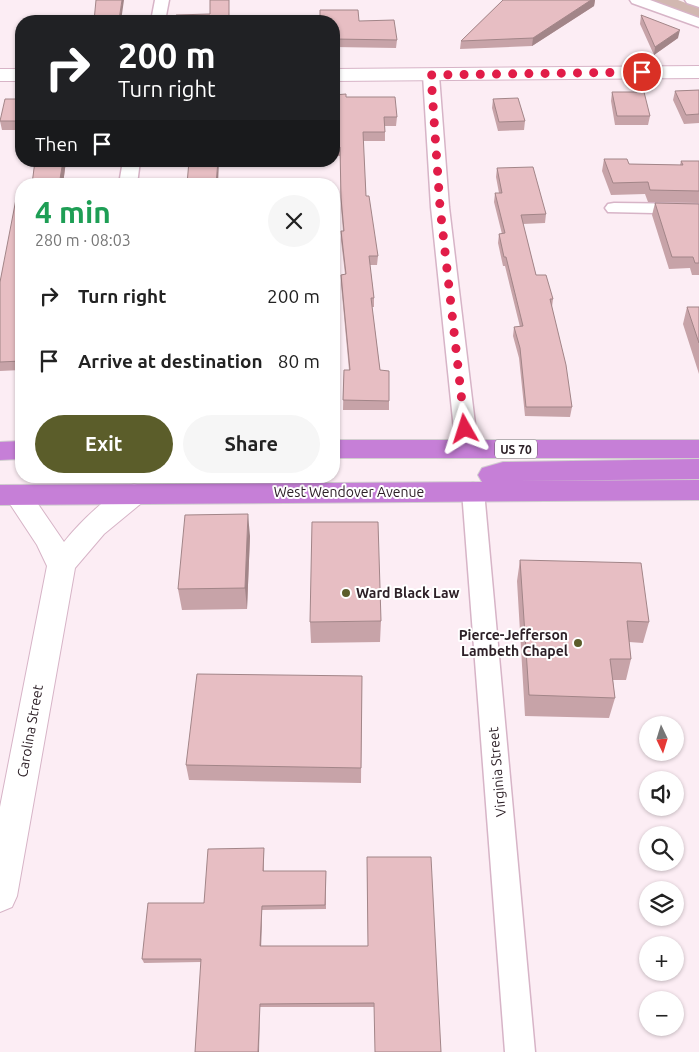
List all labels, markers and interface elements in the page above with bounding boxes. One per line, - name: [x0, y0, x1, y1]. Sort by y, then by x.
- icon: right: [35, 35, 100, 100]
- text: 200 m: [118, 35, 216, 75]
- pin: [621, 51, 663, 93]
- icon: arrive: [628, 58, 656, 86]
- text: Turn right: [118, 76, 216, 101]
- icon: arrive: [88, 130, 116, 158]
- text: Then: [35, 133, 78, 155]
- text: 4 min: [35, 195, 111, 229]
- button: close: [268, 195, 320, 247]
- text: 280 m · 08:03: [35, 231, 131, 249]
- icon: right: [35, 282, 63, 310]
- text: Turn right: [78, 285, 166, 307]
- text: 200 m: [267, 285, 320, 307]
- icon: arrive: [35, 347, 63, 375]
- text: Arrive at destination: [78, 350, 263, 372]
- text: 80 m: [278, 350, 320, 372]
- position arrow: [438, 402, 490, 454]
- button: Exit: [35, 415, 173, 473]
- button: Share: [183, 415, 320, 473]
- road number: US 70: [495, 439, 537, 458]
- street label: West Wendover Avenue: [274, 484, 424, 500]
- place label: Ward Black Law: [356, 585, 459, 601]
- marker: Ward Black Law: [340, 587, 352, 599]
- place label: Pierce-Jefferson Lambeth Chapel: [459, 627, 568, 659]
- marker: Pierce-Jefferson Lambeth Chapel: [572, 637, 584, 649]
- street label: Carolina Street: [14, 683, 46, 779]
- north arrow: [639, 716, 684, 761]
- map controls: [639, 716, 684, 1036]
- street label: Virginia Street: [485, 726, 509, 818]
- button: sound: [639, 771, 684, 816]
- button: search: [639, 826, 684, 871]
- button: layers: [639, 881, 684, 926]
- button: +: [639, 936, 684, 981]
- button: −: [639, 991, 684, 1036]

